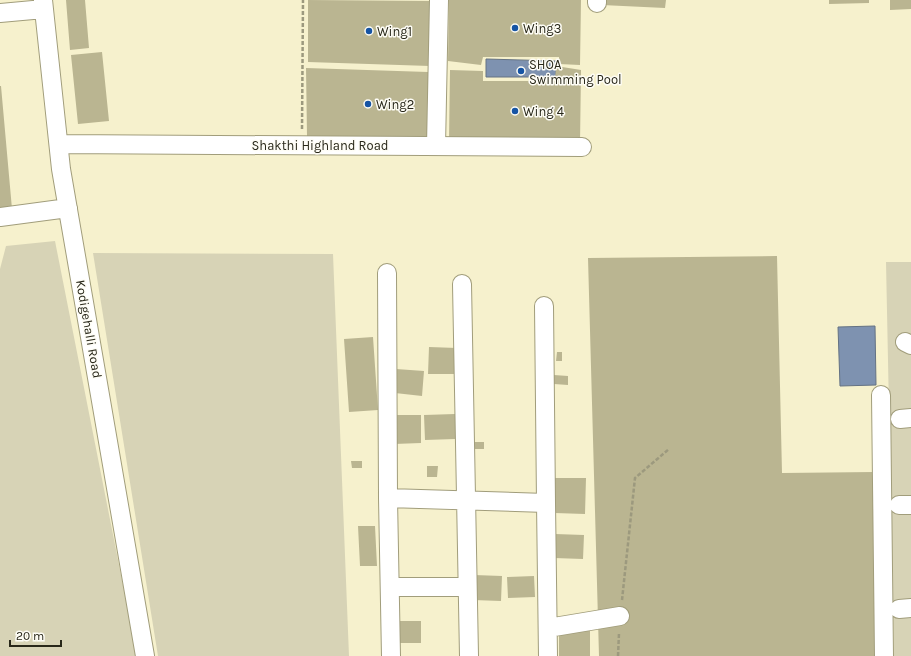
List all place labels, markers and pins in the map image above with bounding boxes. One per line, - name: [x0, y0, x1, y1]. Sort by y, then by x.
- place label: Wing3: [523, 21, 561, 36]
- marker: Wing3: [510, 23, 520, 33]
- place label: Wing1: [377, 24, 412, 39]
- marker: Wing1: [364, 26, 374, 36]
- place label: SHOA Swimming Pool: [529, 57, 622, 87]
- marker: SHOA Swimming Pool: [516, 66, 526, 76]
- place label: Wing2: [376, 97, 414, 112]
- marker: Wing2: [363, 99, 373, 109]
- place label: Wing 4: [523, 104, 564, 119]
- marker: Wing 4: [510, 106, 520, 116]

